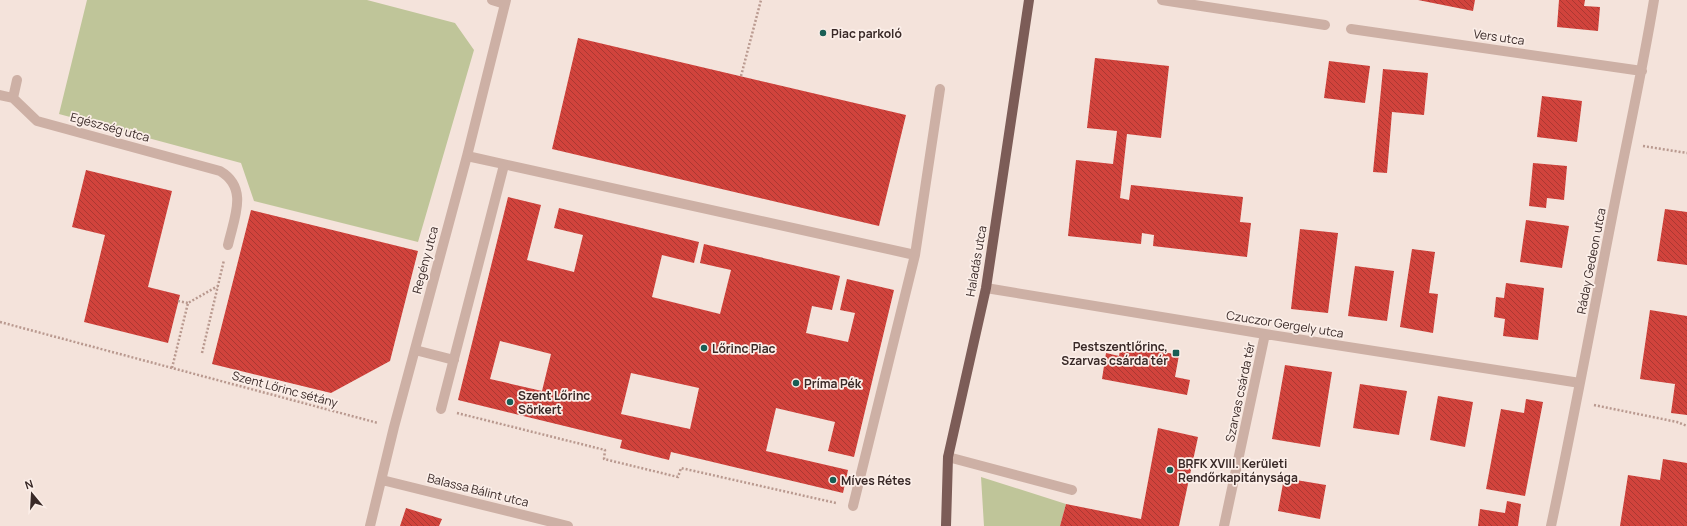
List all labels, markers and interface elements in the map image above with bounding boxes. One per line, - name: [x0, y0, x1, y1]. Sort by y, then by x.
- place label: Piac parkoló: [831, 25, 902, 42]
- street label: Vers utca: [1472, 25, 1526, 49]
- marker: Piac parkoló: [818, 28, 828, 38]
- street label: Egészség utca: [68, 108, 152, 146]
- street label: Ráday Gedeon utca: [1572, 207, 1610, 315]
- street label: Regény utca: [408, 224, 442, 296]
- street label: Haladás utca: [961, 224, 991, 298]
- street label: Czuczor Gergely utca: [1225, 306, 1345, 342]
- place label: Pestszentlőrinc, Szarvas csárda tér: [1061, 338, 1168, 369]
- place label: Lőrinc Piac: [712, 340, 776, 357]
- street label: Szarvas csárda tér: [1221, 340, 1259, 443]
- marker: Lőrinc Piac: [699, 343, 709, 353]
- marker: Pestszentlőrinc, Szarvas csárda tér: [1171, 348, 1181, 358]
- street label: Szent Lőrinc sétány: [230, 367, 340, 411]
- place label: Príma Pék: [804, 375, 862, 392]
- marker: Príma Pék: [791, 378, 801, 388]
- place label: Szent Lőrinc Sörkert: [518, 387, 590, 418]
- marker: Szent Lőrinc Sörkert: [505, 397, 515, 407]
- place label: BRFK XVIII. Kerületi Rendőrkapitánysága: [1178, 455, 1298, 486]
- marker: BRFK XVIII. Kerületi Rendőrkapitánysága: [1165, 465, 1175, 475]
- street label: Balassa Bálint utca: [425, 469, 531, 511]
- place label: Míves Rétes: [841, 472, 911, 489]
- north arrow: [12, 474, 52, 514]
- marker: Míves Rétes: [828, 475, 838, 485]
- text: N: [23, 476, 35, 492]

